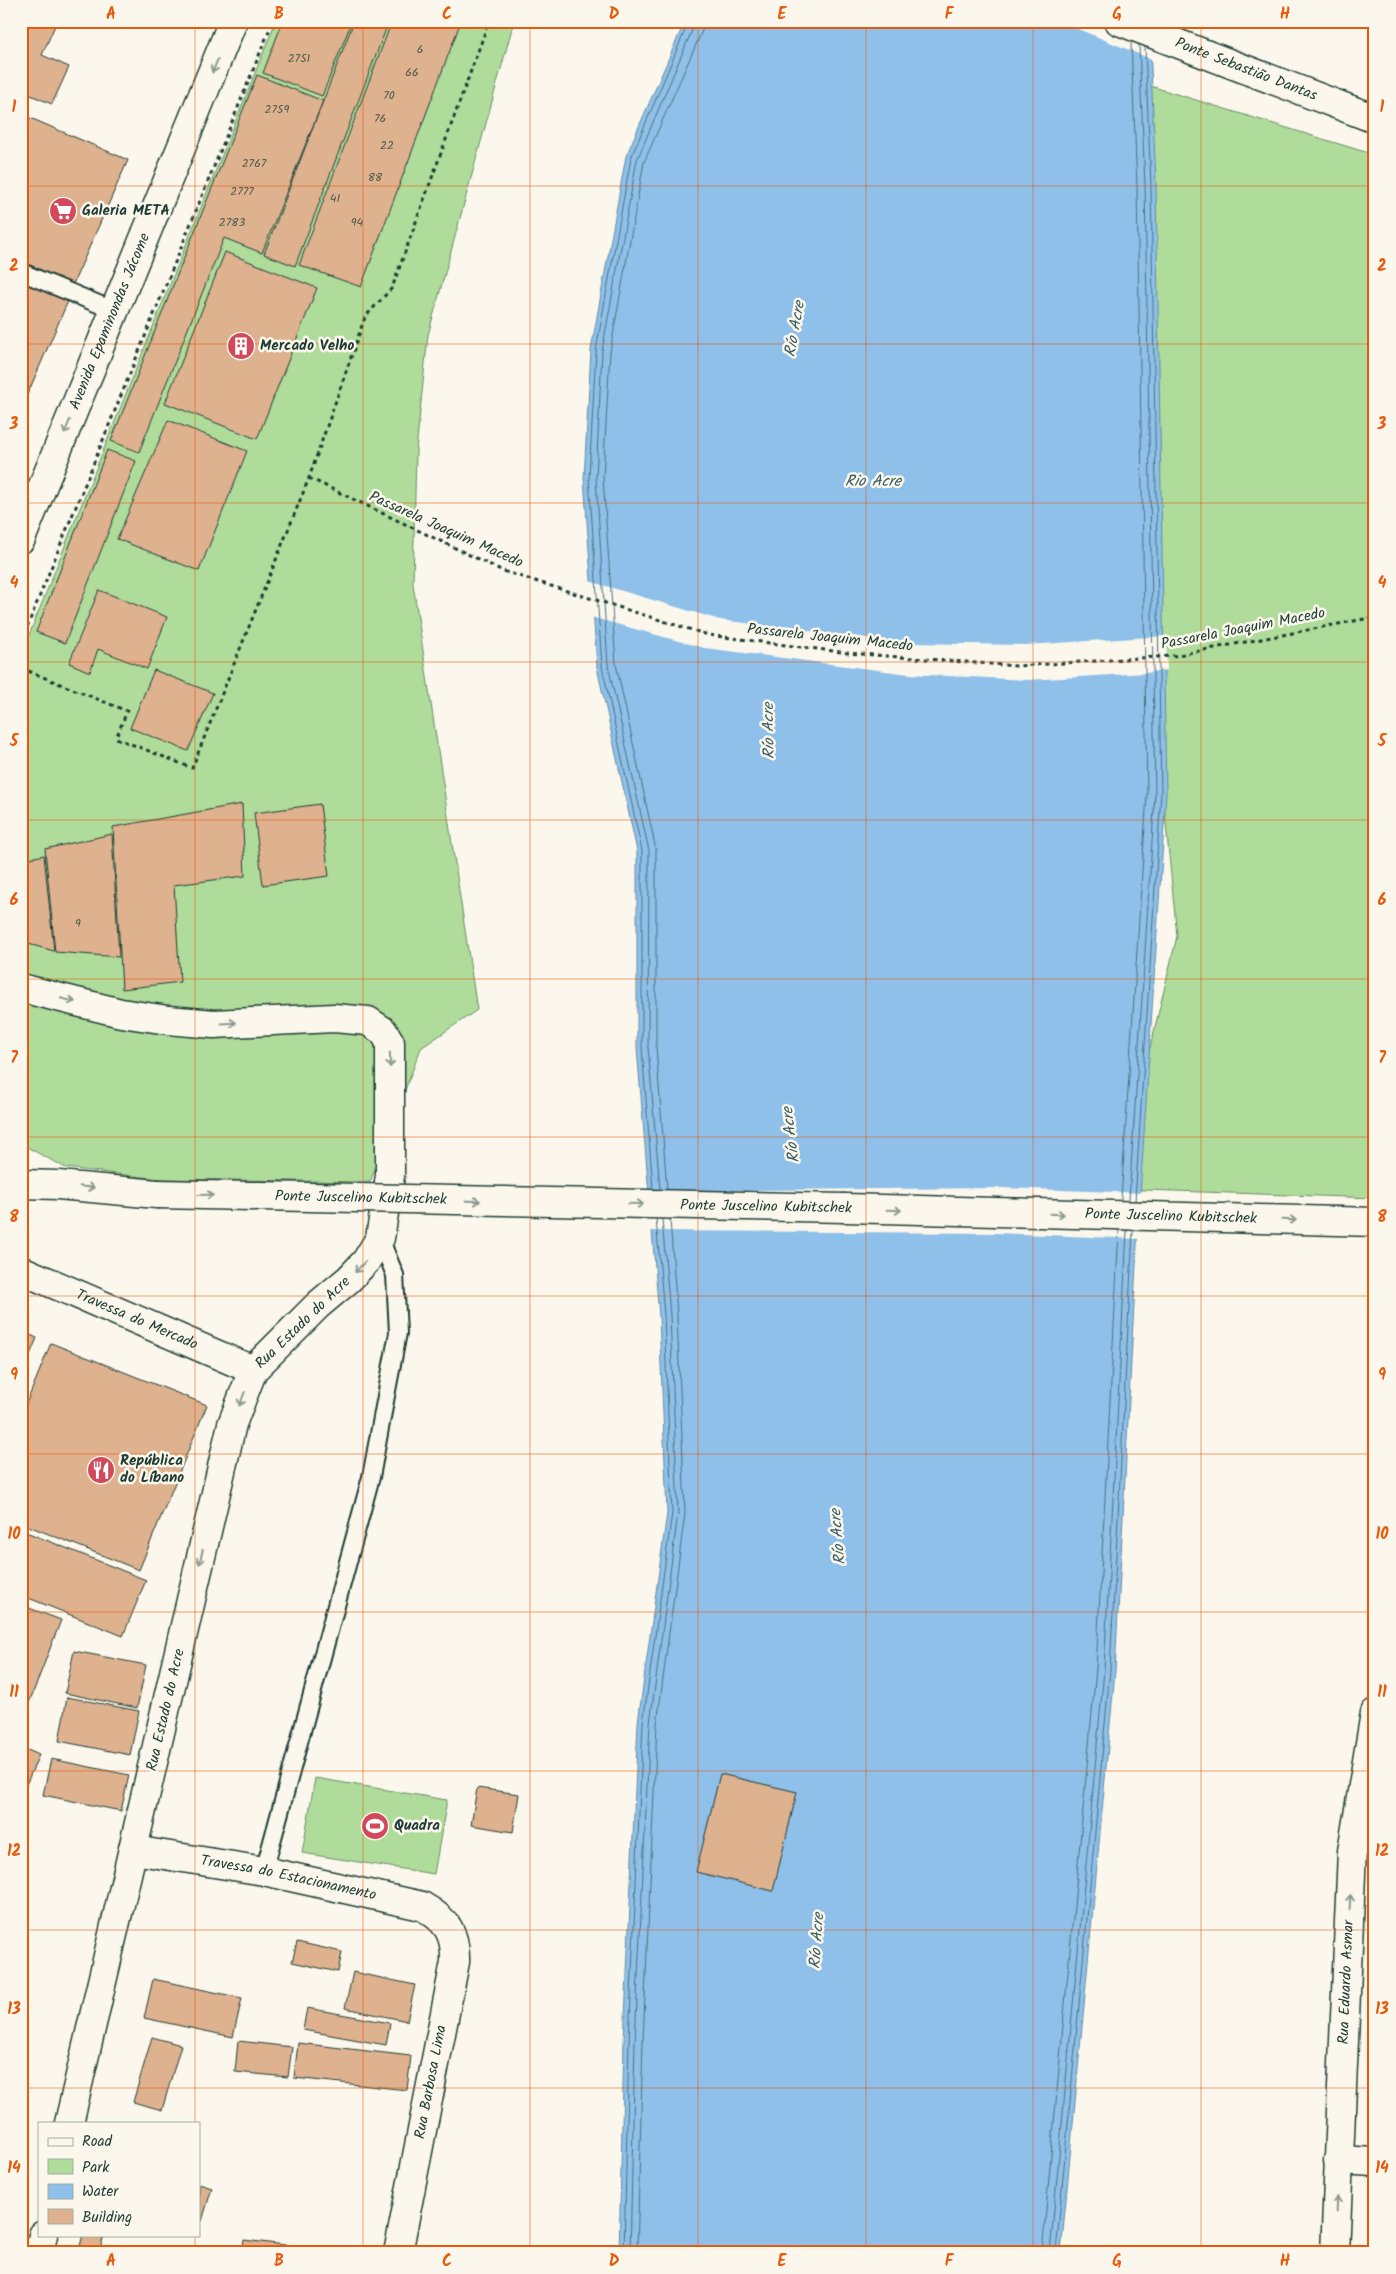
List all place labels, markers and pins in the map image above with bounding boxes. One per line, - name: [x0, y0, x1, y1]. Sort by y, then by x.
- supermarket icon: Galeria META: [48, 196, 78, 226]
- place label: Galeria META: [82, 199, 170, 223]
- building icon: Mercado Velho: [226, 331, 256, 361]
- place label: Mercado Velho: [260, 334, 355, 358]
- place label: República do Líbano: [120, 1449, 184, 1490]
- restaurant icon: República do Líbano: [86, 1455, 116, 1485]
- sports icon: Quadra: [360, 1811, 390, 1841]
- place label: Quadra: [394, 1814, 440, 1838]

